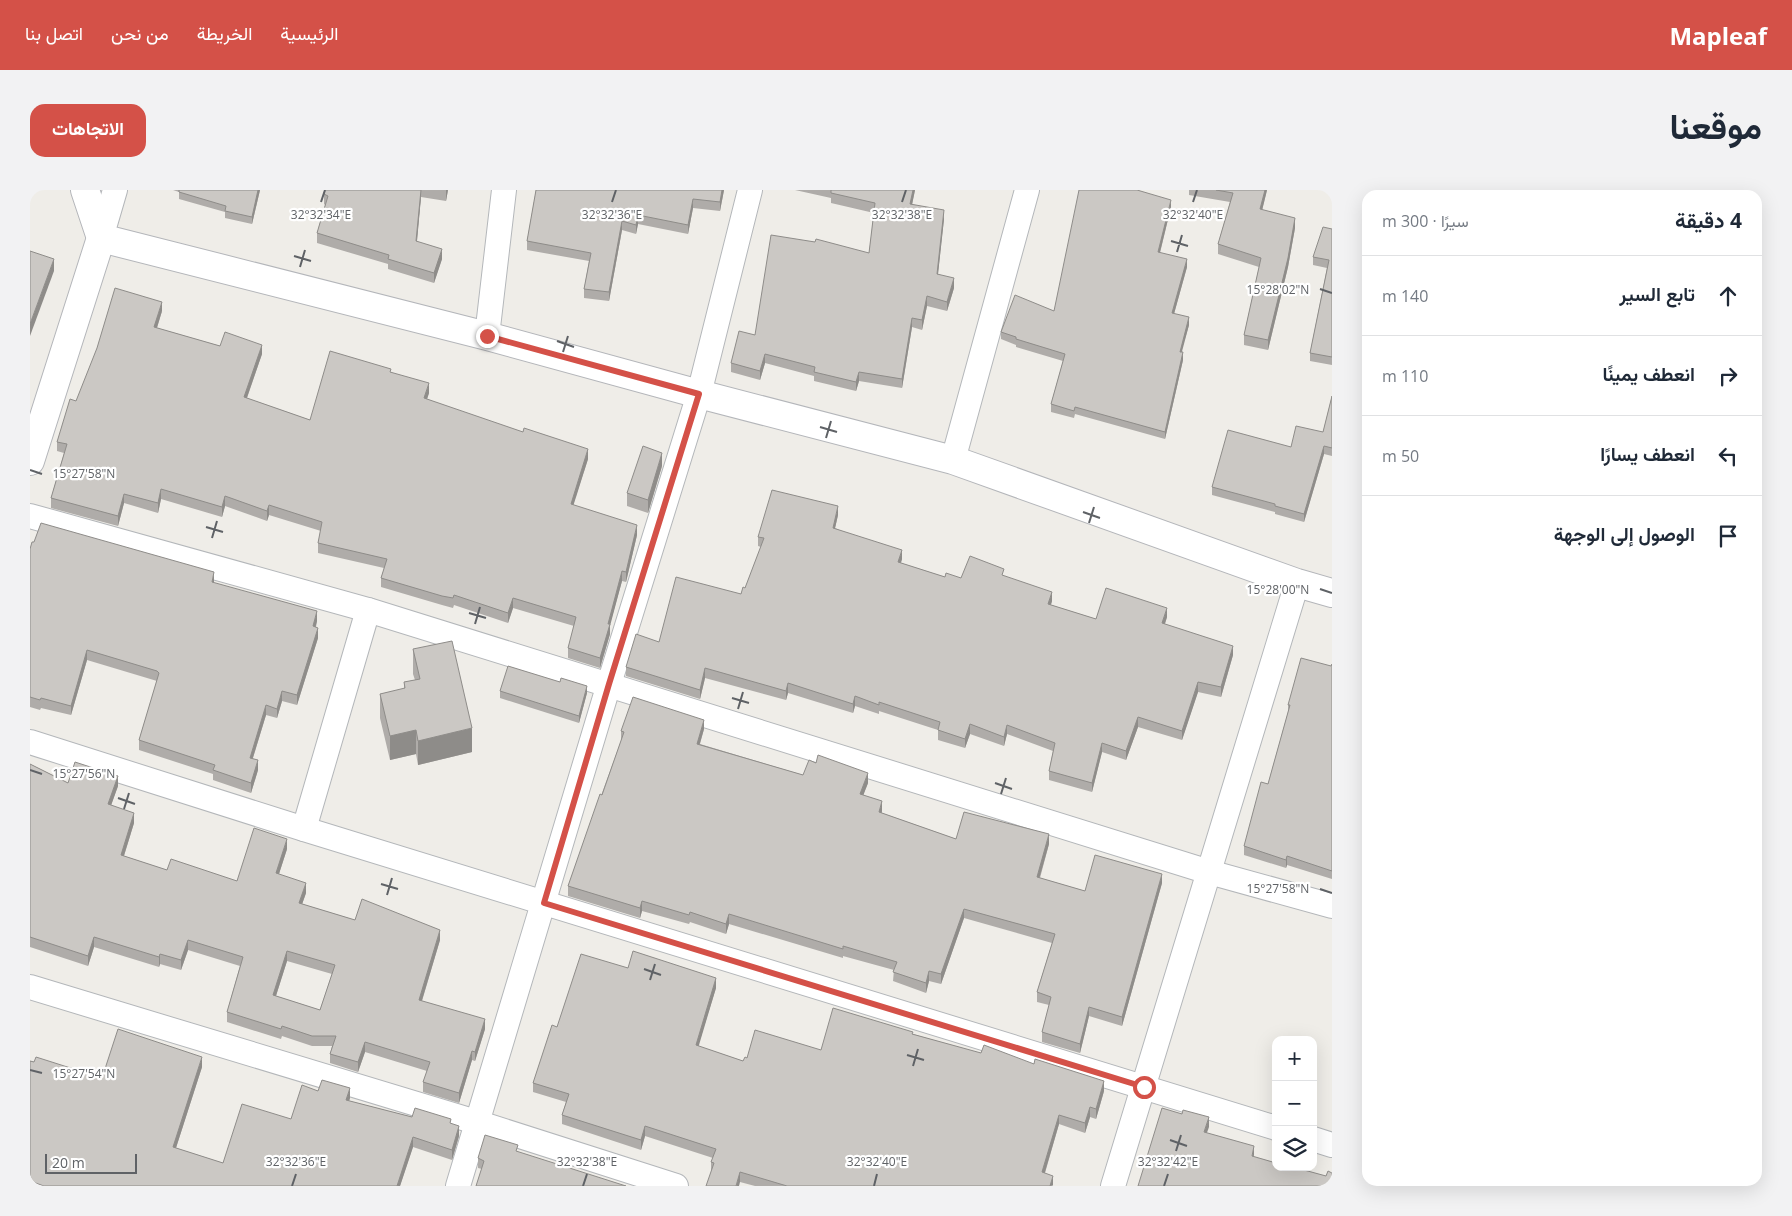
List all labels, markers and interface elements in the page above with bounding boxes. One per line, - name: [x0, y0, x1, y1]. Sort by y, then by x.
- text: Mapleaf: [1669, 19, 1767, 52]
- text: اتصل بنا: [25, 21, 83, 45]
- text: من نحن: [111, 21, 169, 45]
- text: الخريطة: [197, 21, 252, 45]
- text: الرئيسية: [280, 21, 339, 45]
- text: موقعنا: [1669, 102, 1762, 149]
- button: الاتجاهات: [30, 104, 146, 157]
- text: 32°32'34"E: [291, 206, 351, 223]
- text: 32°32'36"E: [582, 206, 642, 223]
- text: 32°32'38"E: [872, 206, 932, 223]
- text: 32°32'40"E: [1163, 206, 1223, 223]
- text: 4 دقيقة: [1675, 206, 1742, 234]
- text: سيرًا · 300 m: [1382, 210, 1469, 232]
- text: 15°28'02"N: [1247, 281, 1309, 298]
- text: تابع السير: [1619, 281, 1695, 307]
- icon: ahead: [1714, 282, 1742, 310]
- text: 140 m: [1382, 285, 1428, 307]
- route end: [476, 325, 499, 348]
- text: انعطف يمينًا: [1602, 361, 1695, 387]
- icon: right: [1714, 362, 1742, 390]
- text: 110 m: [1382, 365, 1428, 387]
- text: انعطف يسارًا: [1600, 441, 1695, 467]
- icon: left: [1714, 442, 1742, 470]
- text: 50 m: [1382, 445, 1419, 467]
- text: 15°27'58"N: [53, 465, 115, 482]
- text: الوصول إلى الوجهة: [1554, 521, 1695, 547]
- icon: arrive: [1714, 522, 1742, 550]
- text: 15°28'00"N: [1247, 581, 1309, 598]
- text: 15°27'56"N: [53, 765, 115, 782]
- text: 15°27'58"N: [1247, 880, 1309, 897]
- map controls: [1272, 1036, 1317, 1171]
- button: +: [1272, 1036, 1317, 1081]
- text: 15°27'54"N: [53, 1065, 115, 1082]
- route start: [1133, 1076, 1156, 1099]
- button: −: [1272, 1081, 1317, 1126]
- button: layers: [1272, 1126, 1317, 1171]
- scale bar: [45, 1151, 138, 1174]
- text: 20 m: [52, 1153, 85, 1172]
- text: 32°32'36"E: [266, 1153, 326, 1170]
- text: 32°32'38"E: [557, 1153, 617, 1170]
- text: 32°32'40"E: [847, 1153, 907, 1170]
- text: 32°32'42"E: [1138, 1153, 1198, 1170]

